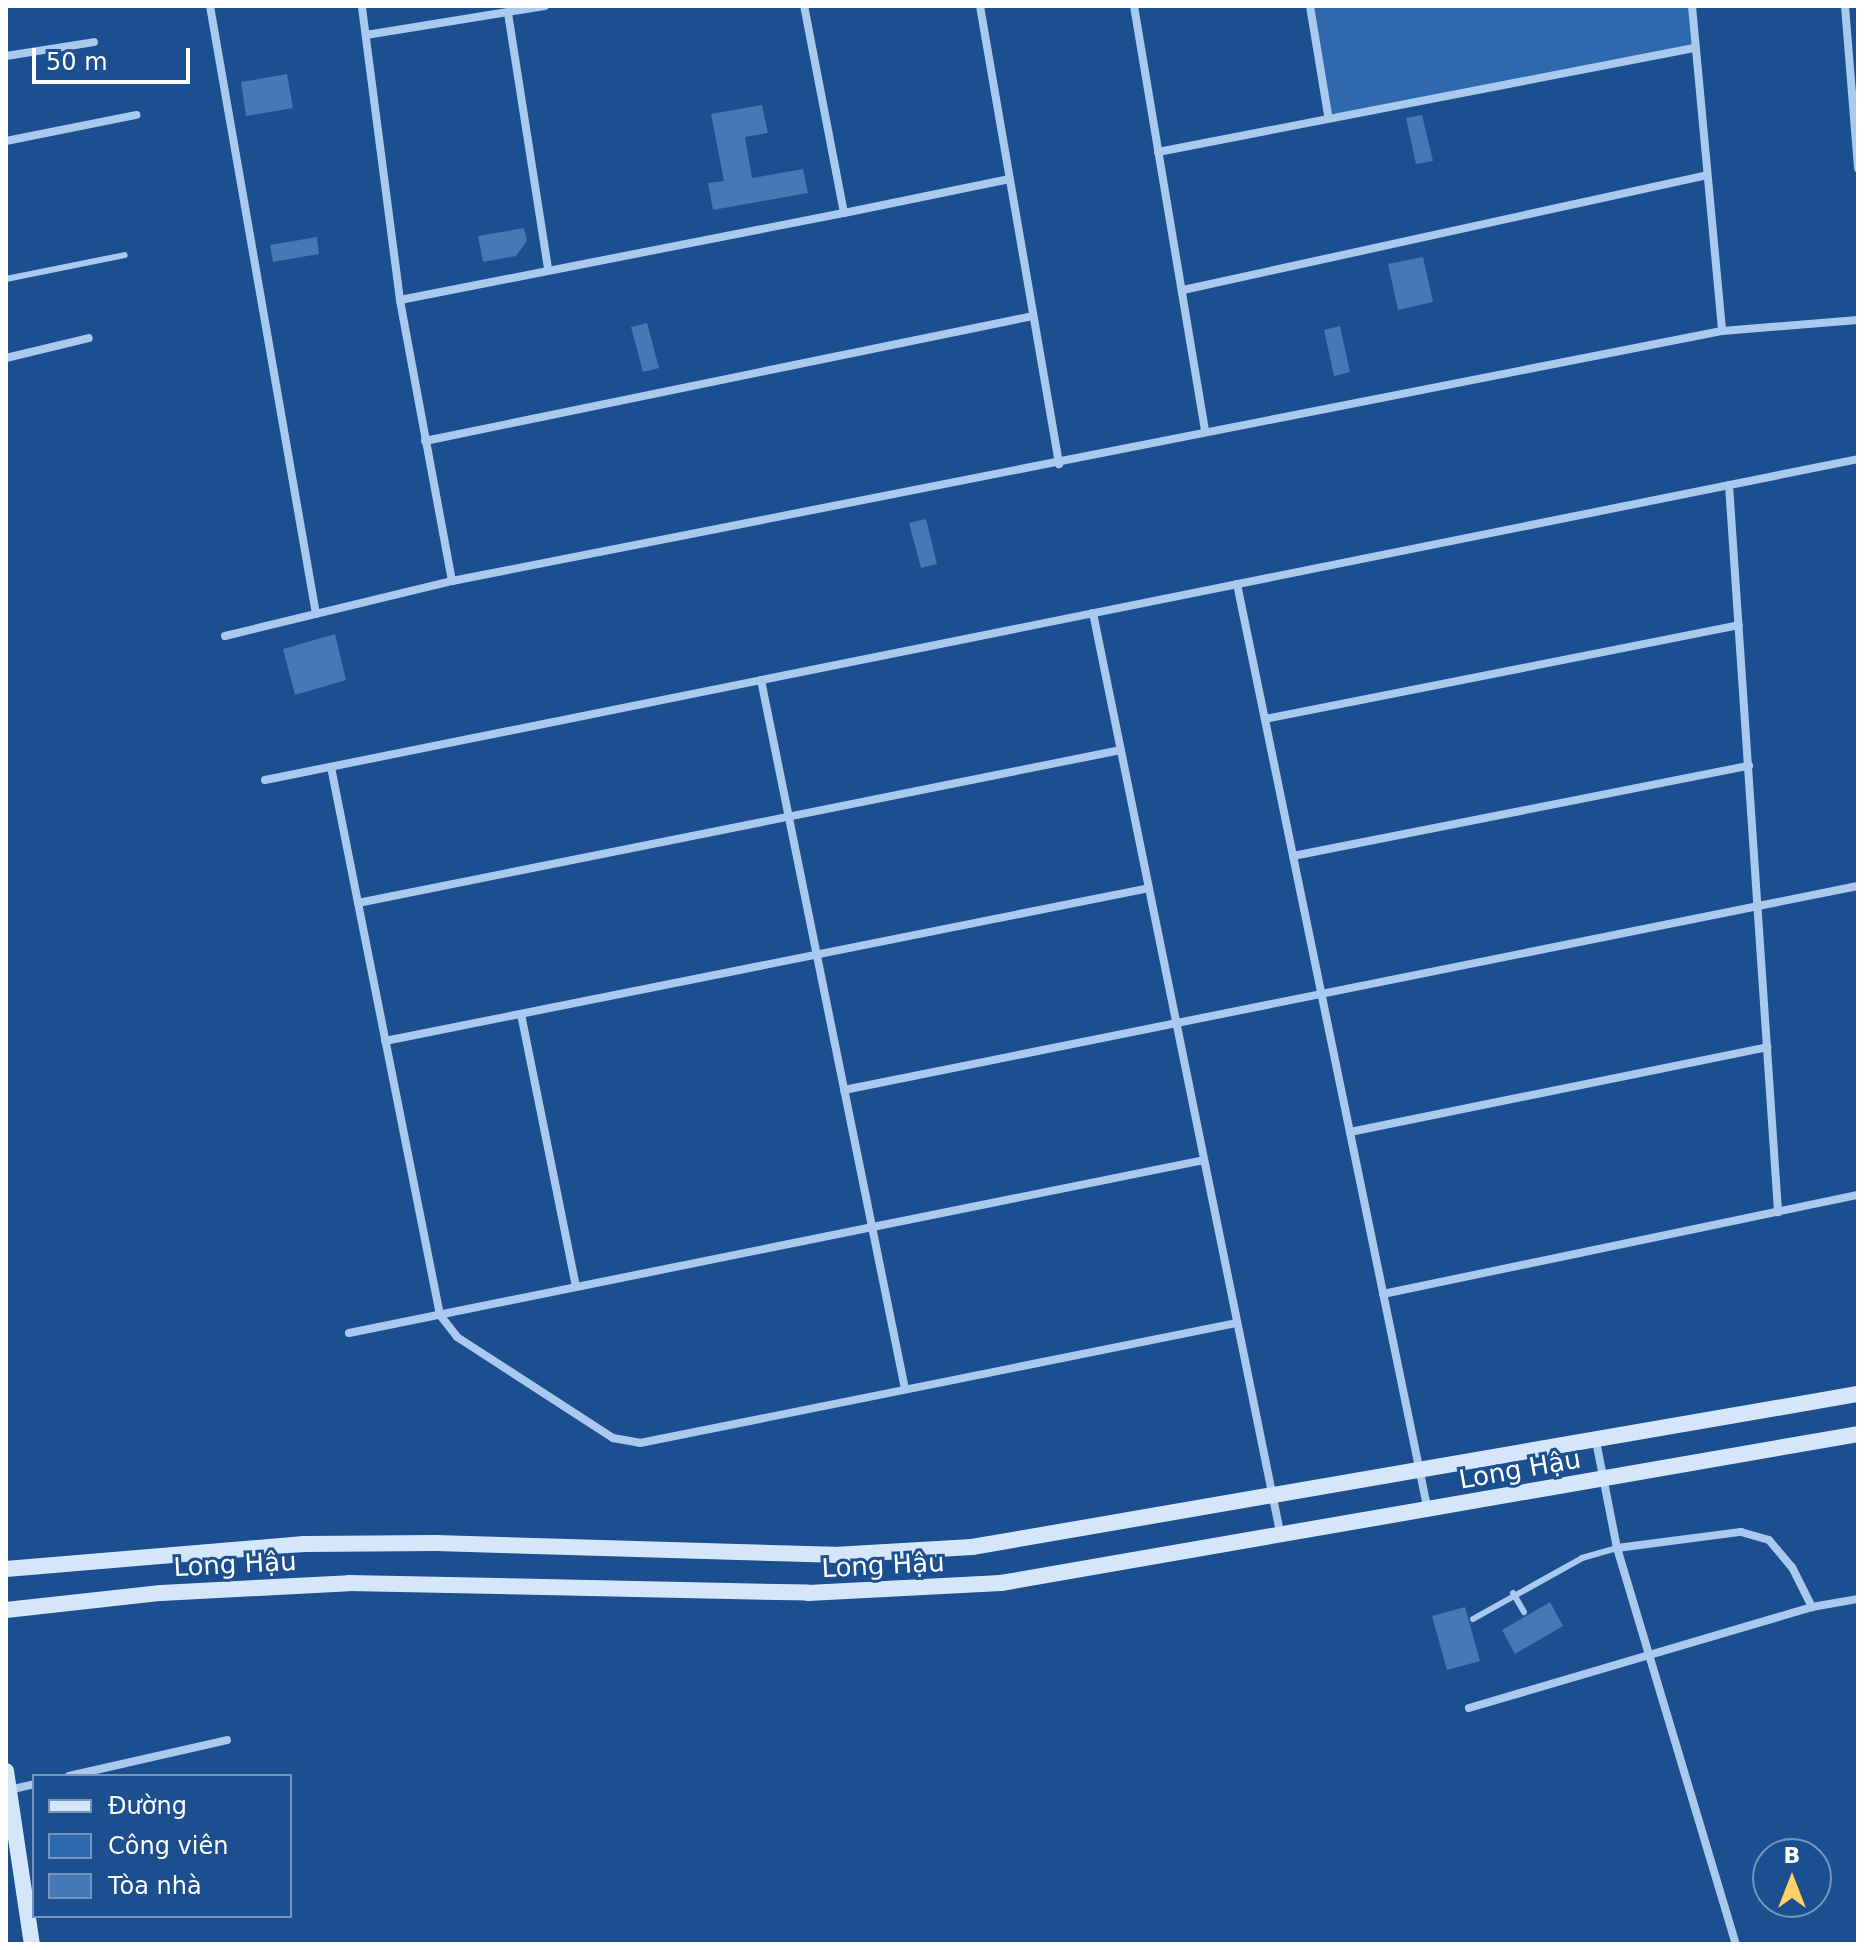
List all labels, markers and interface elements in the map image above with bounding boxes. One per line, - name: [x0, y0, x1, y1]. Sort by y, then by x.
- scale bar: [36, 32, 194, 82]
- text: 50 m: [46, 48, 108, 76]
- street label: Long Hậu: [1457, 1444, 1583, 1496]
- street label: Long Hậu: [173, 1546, 297, 1584]
- street label: Long Hậu: [821, 1547, 945, 1585]
- legend: [32, 1774, 292, 1918]
- text: Đường: [108, 1792, 187, 1820]
- text: Công viên: [108, 1832, 228, 1860]
- north arrow: [1752, 1838, 1832, 1918]
- text: B: [1784, 1843, 1800, 1868]
- text: Tòa nhà: [108, 1872, 202, 1900]

